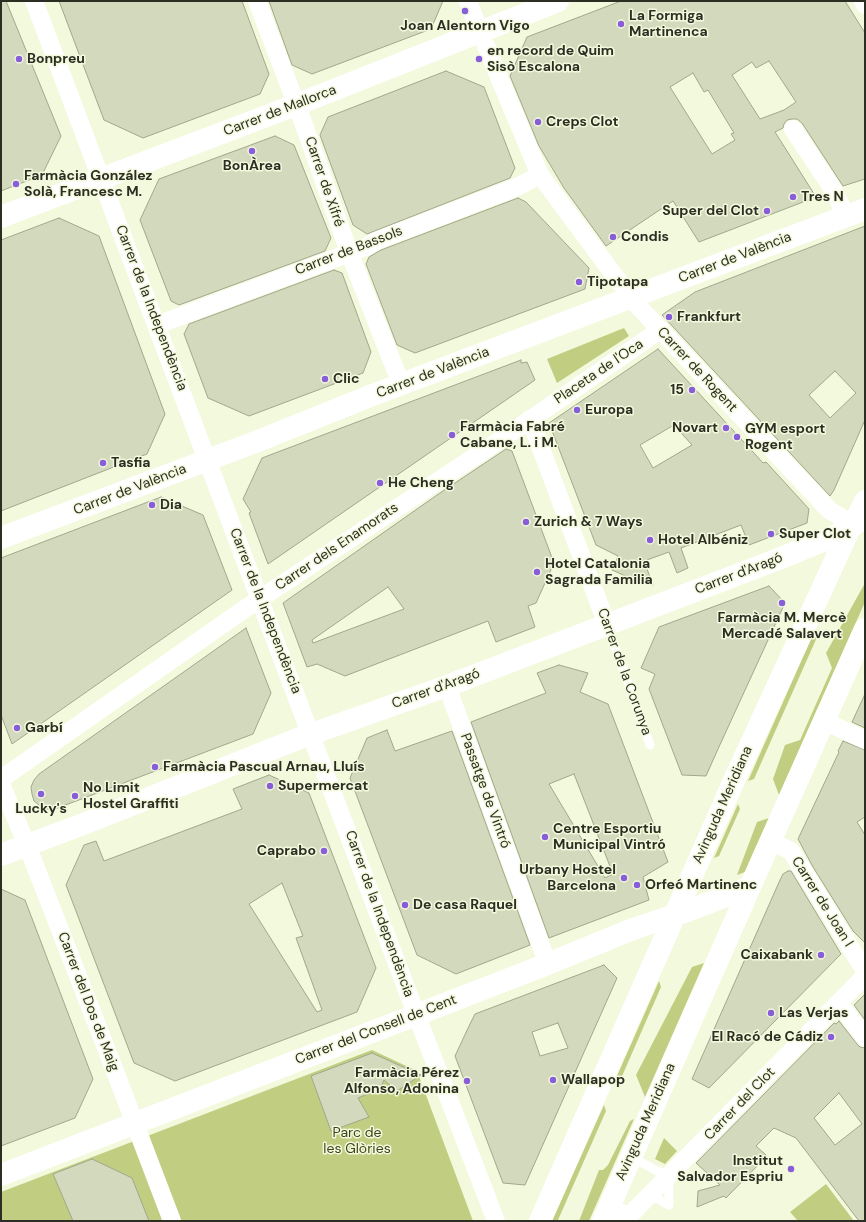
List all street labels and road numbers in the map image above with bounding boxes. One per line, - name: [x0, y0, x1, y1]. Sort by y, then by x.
- street label: Carrer de Mallorca: [221, 82, 339, 140]
- street label: Carrer de Xifré: [301, 135, 347, 229]
- street label: Carrer de la Independència: [112, 223, 190, 393]
- street label: Carrer de Bassols: [293, 223, 405, 279]
- street label: Carrer de València: [676, 229, 794, 287]
- street label: Carrer de Rogent: [653, 324, 741, 416]
- street label: Placeta de l'Oca: [551, 336, 647, 408]
- street label: Carrer de València: [374, 344, 492, 402]
- street label: Carrer de València: [71, 461, 189, 519]
- street label: Carrer dels Enamorats: [272, 500, 402, 594]
- street label: Carrer de la Independència: [226, 526, 304, 696]
- street label: Carrer d'Aragó: [693, 550, 785, 598]
- street label: Carrer de la Corunya: [593, 606, 655, 738]
- street label: Carrer d'Aragó: [390, 665, 482, 713]
- street label: Passatge de Vintró: [456, 731, 514, 851]
- street label: Avinguda Meridiana: [690, 744, 756, 866]
- street label: Carrer de la Independència: [341, 828, 417, 1000]
- street label: Carrer de Joan I: [788, 854, 856, 950]
- street label: Carrer del Dos de Maig: [54, 930, 122, 1074]
- street label: Carrer del Consell de Cent: [293, 991, 459, 1069]
- street label: Avinguda Meridiana: [613, 1061, 679, 1183]
- street label: Carrer del Clot: [701, 1064, 779, 1144]

